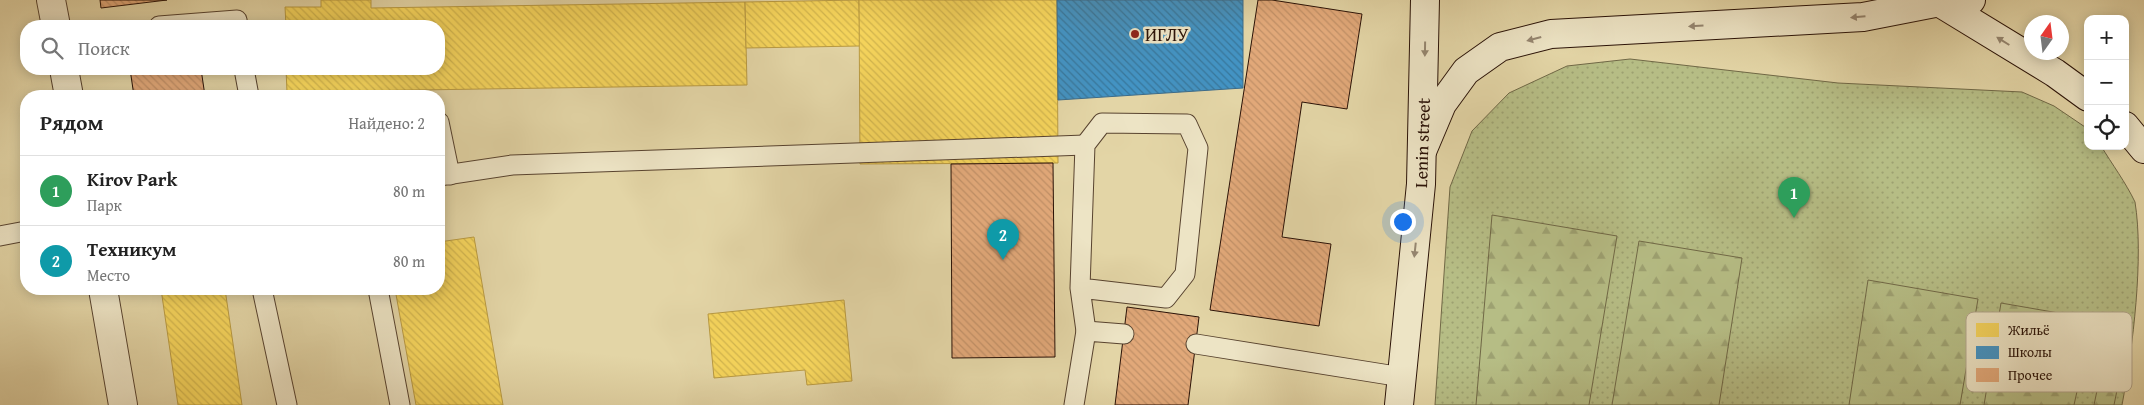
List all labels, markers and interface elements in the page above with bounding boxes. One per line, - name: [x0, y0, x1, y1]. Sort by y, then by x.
- one-way arrow: [1849, 13, 1865, 21]
- north arrow: [2024, 15, 2069, 60]
- map controls: [2084, 15, 2129, 150]
- button: +: [2084, 15, 2129, 60]
- search box: [20, 20, 445, 75]
- place label: ИГЛУ: [1145, 21, 1188, 48]
- one-way arrow: [1687, 23, 1703, 31]
- marker: ИГЛУ: [1129, 28, 1141, 40]
- icon: search: [38, 34, 66, 62]
- text: Поиск: [78, 34, 130, 62]
- one-way arrow: [1526, 35, 1541, 43]
- one-way arrow: [1996, 37, 2010, 46]
- one-way arrow: [1420, 41, 1428, 57]
- button: −: [2084, 60, 2129, 105]
- street label: Lenin street: [1407, 97, 1437, 189]
- button: locate: [2084, 105, 2129, 150]
- text: Рядом: [40, 107, 103, 138]
- text: Найдено: 2: [348, 111, 425, 135]
- text: Kirov Park: [87, 165, 177, 193]
- pin: 1: [1778, 177, 1810, 218]
- text: 1: [52, 179, 60, 203]
- text: 80 m: [393, 179, 425, 203]
- text: Парк: [87, 193, 122, 217]
- your location: [1390, 209, 1416, 235]
- pin: 2: [987, 219, 1019, 260]
- text: Техникум: [87, 235, 176, 263]
- one-way arrow: [1410, 242, 1418, 258]
- text: 2: [52, 249, 60, 273]
- text: 80 m: [393, 249, 425, 273]
- text: Место: [87, 263, 130, 287]
- legend: [1966, 312, 2132, 392]
- text: Жильё: [2007, 320, 2050, 340]
- text: Школы: [2008, 342, 2052, 362]
- text: Прочее: [2008, 365, 2053, 385]

